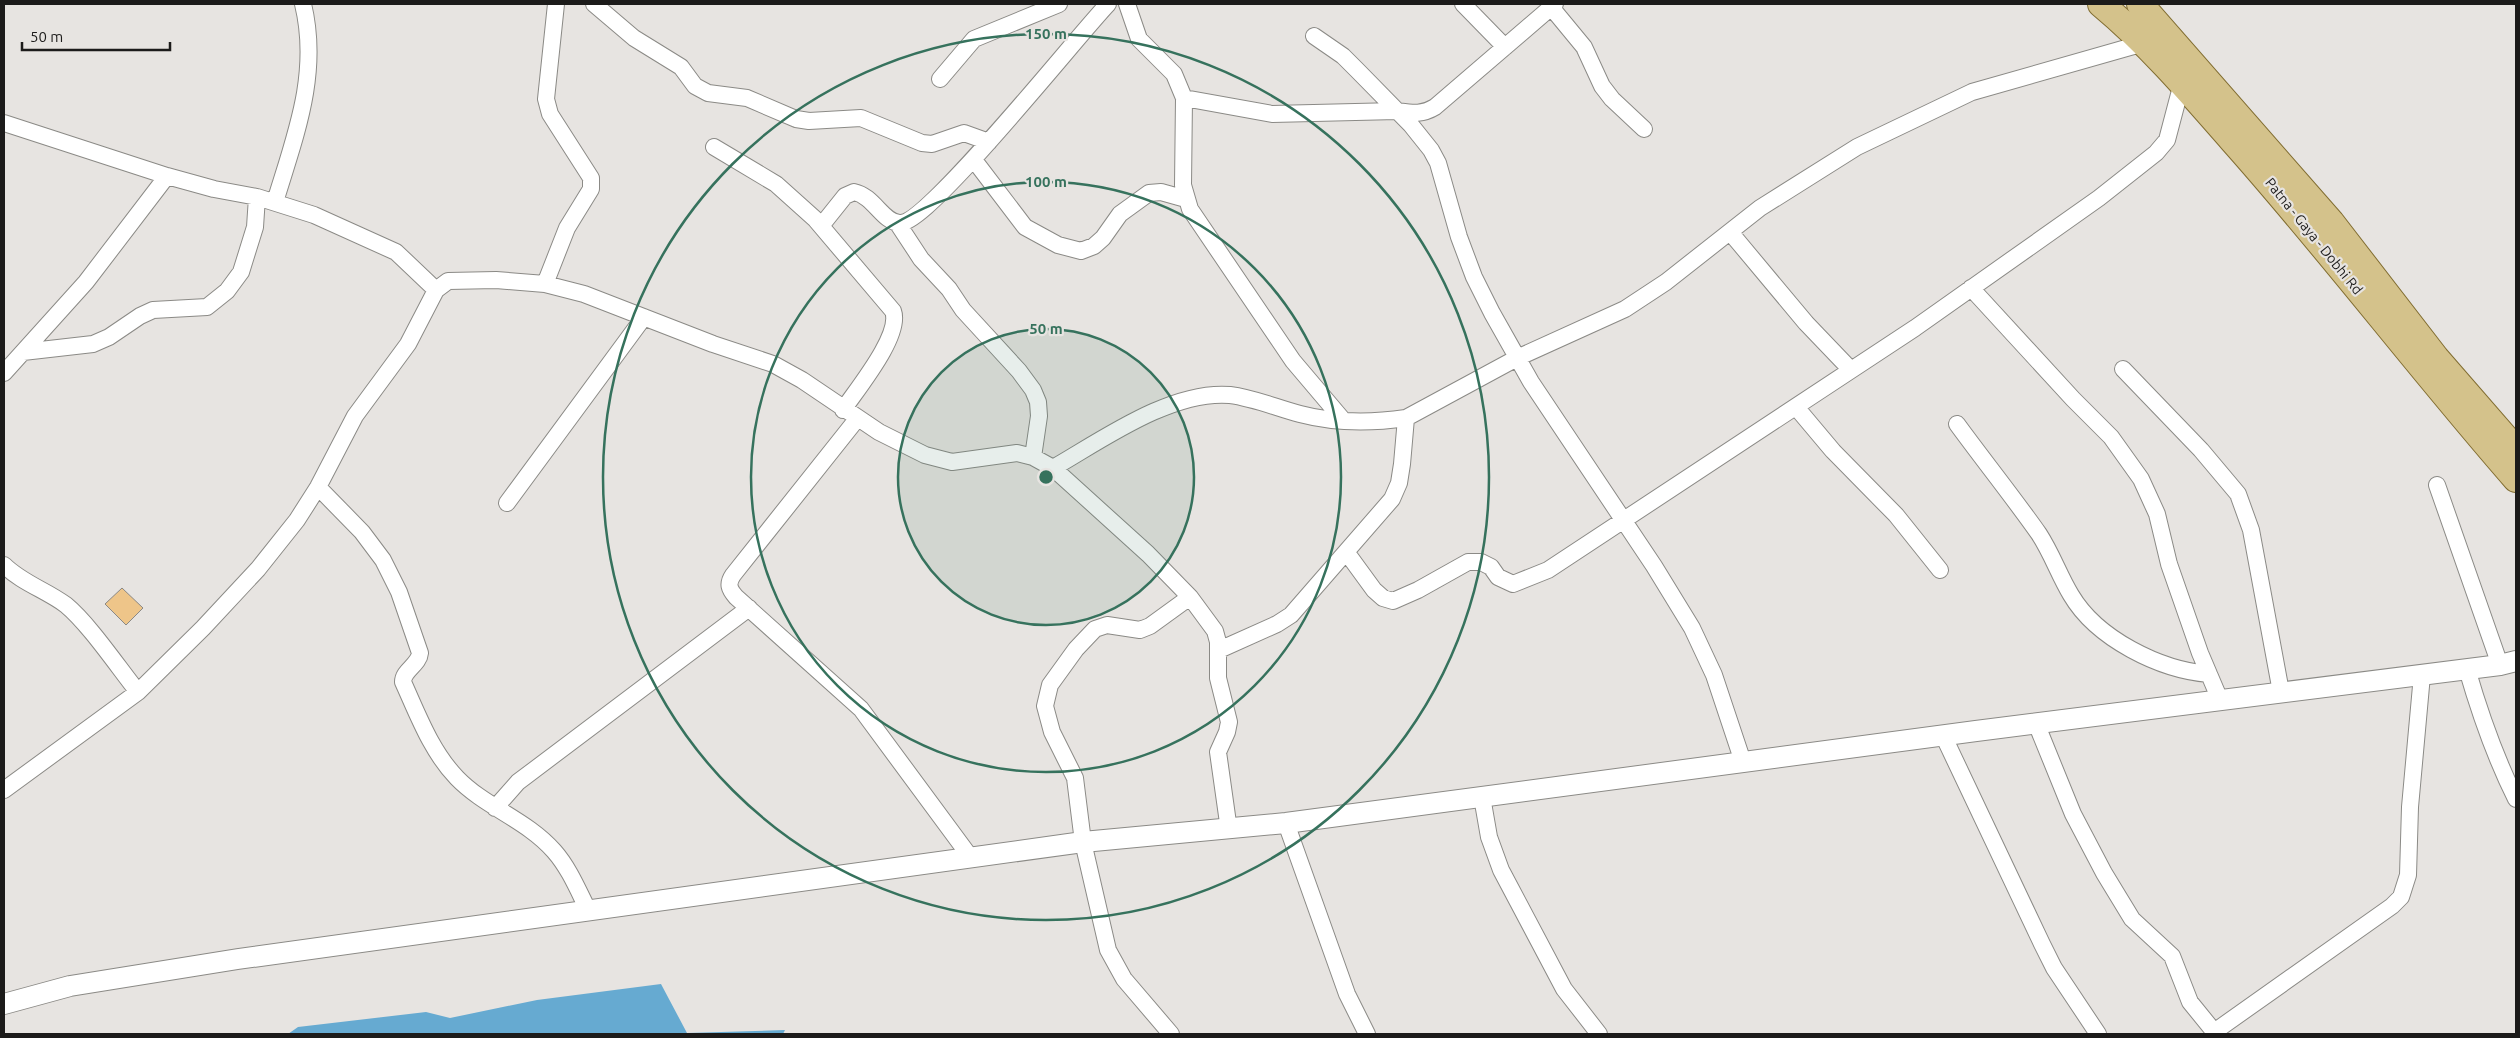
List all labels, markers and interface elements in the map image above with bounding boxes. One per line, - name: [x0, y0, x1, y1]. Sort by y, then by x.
- scale bar: [22, 20, 170, 52]
- text: 150 m: [1025, 25, 1067, 42]
- text: 50 m: [30, 28, 63, 45]
- text: 100 m: [1025, 173, 1067, 190]
- street label: Patna - Gaya - Dobhi Rd: [2262, 175, 2366, 297]
- text: 50 m: [1029, 320, 1063, 337]
- centre of rings: [1037, 468, 1055, 486]

